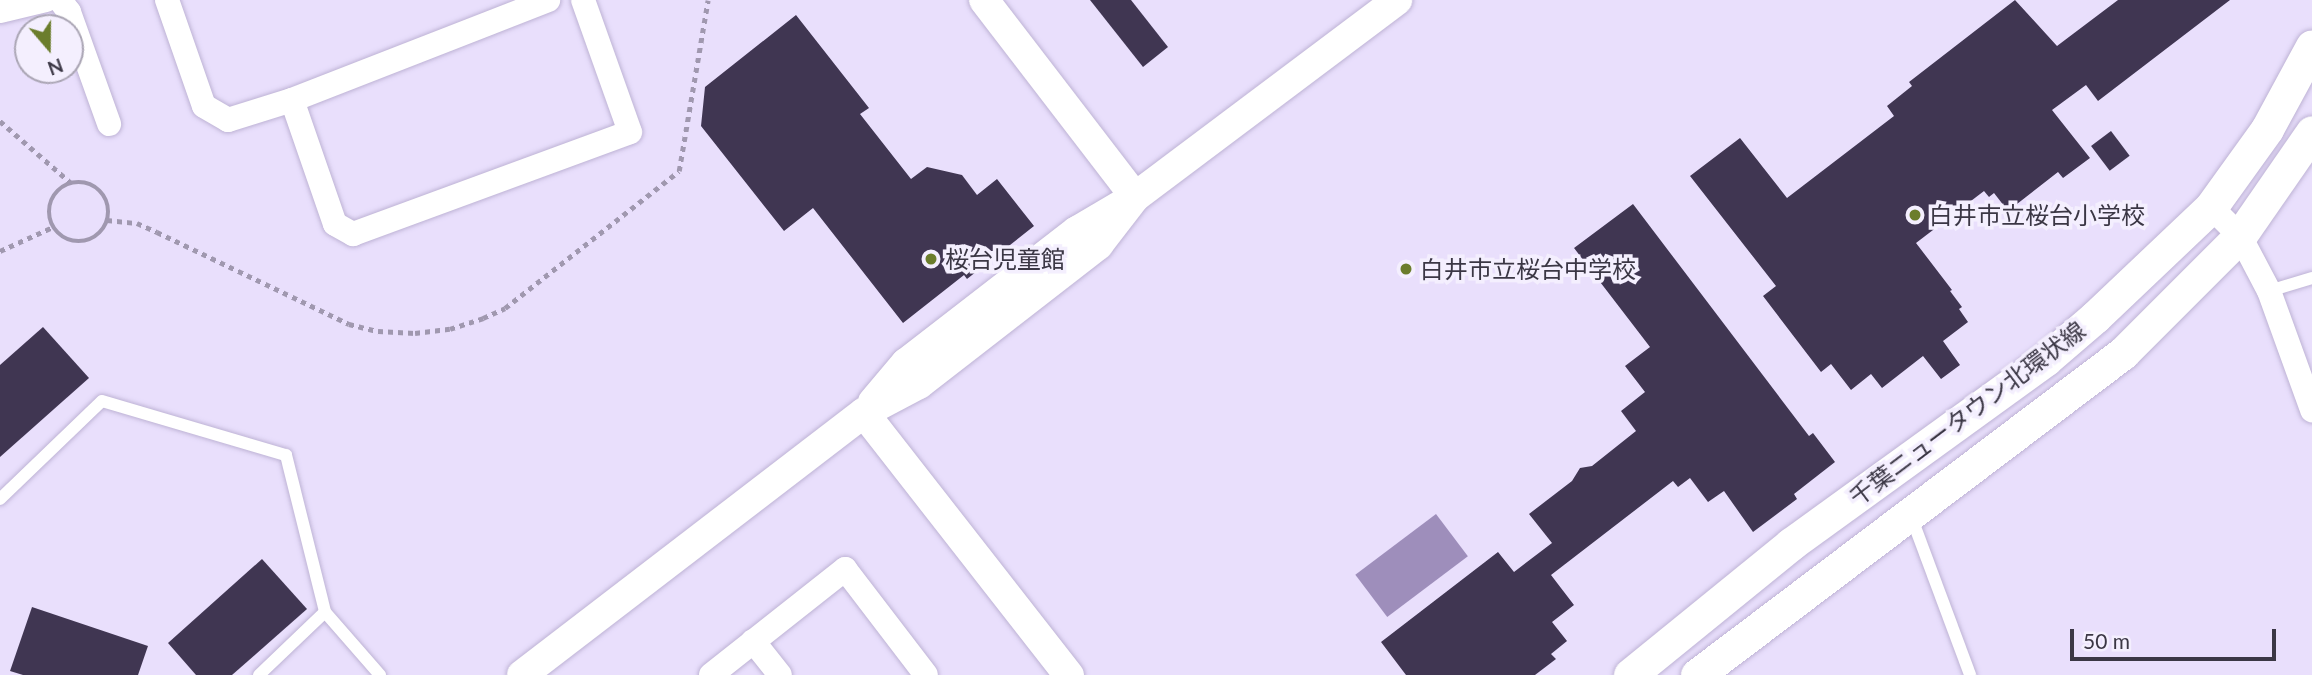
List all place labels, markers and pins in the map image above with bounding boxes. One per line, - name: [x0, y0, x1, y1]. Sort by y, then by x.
- place label: 白井市立桜台小学校: [1929, 201, 2145, 229]
- marker: 白井市立桜台小学校: [1907, 207, 1923, 223]
- place label: 桜台児童館: [945, 245, 1065, 273]
- marker: 桜台児童館: [923, 251, 939, 267]
- place label: 白井市立桜台中学校: [1420, 255, 1636, 283]
- marker: 白井市立桜台中学校: [1398, 261, 1414, 277]

